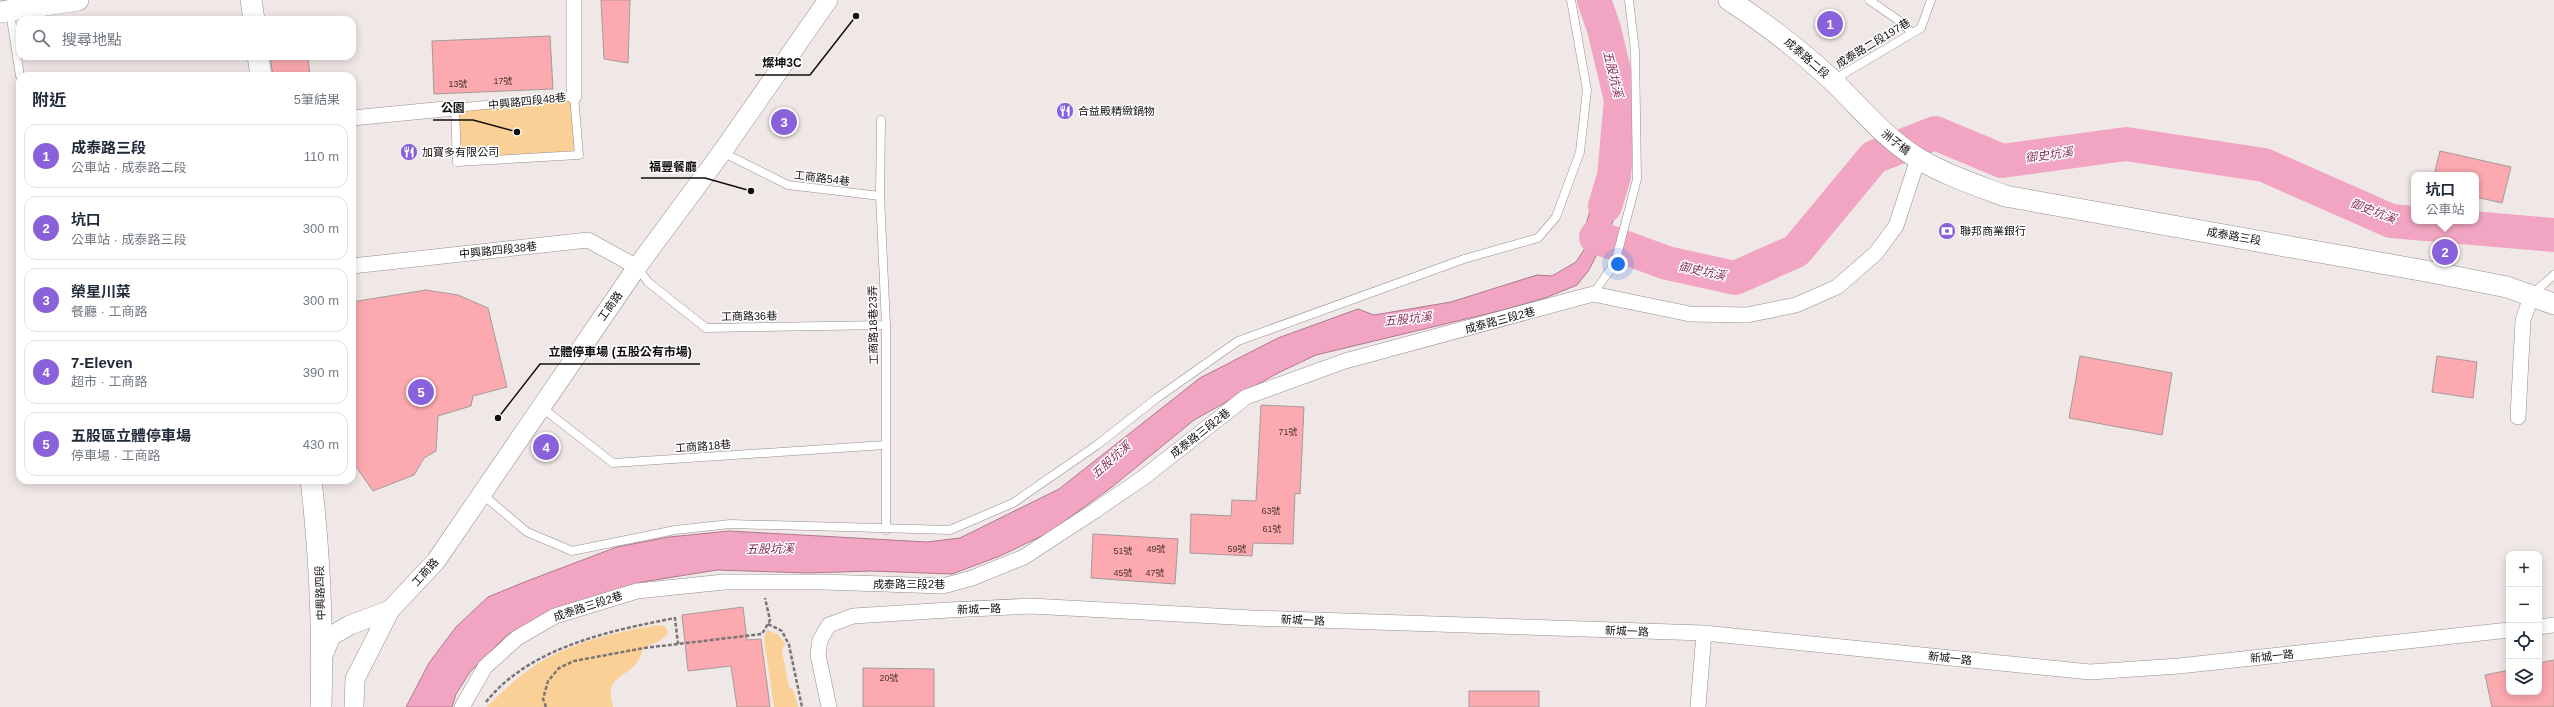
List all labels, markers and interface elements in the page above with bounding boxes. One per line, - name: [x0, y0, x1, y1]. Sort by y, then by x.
- pin: 1: [1817, 9, 1843, 39]
- search box: [16, 16, 356, 60]
- street label: 成泰路二段197巷: [1834, 16, 1912, 70]
- icon: search: [30, 27, 52, 49]
- text: 搜尋地點: [62, 31, 122, 48]
- street label: 成泰路二段: [1782, 35, 1832, 81]
- water label: 五股坑溪: [1600, 49, 1626, 101]
- callout: 燦坤3C: [755, 51, 810, 75]
- text: 燦坤3C: [762, 56, 802, 70]
- house number: 17號: [493, 76, 513, 86]
- house number: 13號: [448, 79, 468, 89]
- text: 附近: [32, 91, 66, 110]
- street label: 中興路四段48巷: [487, 91, 567, 111]
- text: 5筆結果: [294, 92, 340, 107]
- callout: 公園: [433, 96, 473, 120]
- text: 公園: [441, 101, 465, 115]
- restaurant icon: 合益殿精緻鍋物: [1055, 101, 1075, 121]
- place label: 合益殿精緻鍋物: [1078, 105, 1155, 117]
- pin: 3: [771, 107, 797, 137]
- street label: 洲子橋: [1879, 127, 1913, 157]
- text: 成泰路三段: [71, 139, 146, 156]
- restaurant icon: 加寶多有限公司: [399, 142, 419, 162]
- water label: 御史坑溪: [2024, 144, 2076, 165]
- place label: 加寶多有限公司: [422, 146, 499, 158]
- text: 1: [42, 149, 50, 164]
- text: 110 m: [304, 149, 339, 164]
- callout: 福豐餐廳: [641, 154, 705, 178]
- text: 公車站 · 成泰路二段: [71, 160, 187, 175]
- text: 福豐餐廳: [649, 160, 697, 174]
- street label: 工商路54巷: [793, 169, 851, 187]
- popup: [2411, 172, 2479, 224]
- text: 坑口: [2425, 181, 2456, 198]
- water label: 御史坑溪: [2348, 196, 2400, 227]
- text: 公車站: [2425, 202, 2465, 217]
- text: 坑口: [71, 211, 101, 228]
- text: 2: [42, 221, 50, 236]
- text: 300 m: [303, 221, 339, 236]
- bank icon: 聯邦商業銀行: [1937, 221, 1957, 241]
- place label: 聯邦商業銀行: [1960, 225, 2026, 237]
- street label: 成泰路三段: [2206, 225, 2262, 247]
- text: 公車站 · 成泰路三段: [71, 232, 187, 247]
- pin: 2: [2432, 237, 2458, 267]
- street label: 中興路四段38巷: [458, 240, 538, 260]
- your location: [1608, 254, 1628, 274]
- water label: 御史坑溪: [1677, 259, 1729, 283]
- text: 榮星川菜: [71, 283, 131, 300]
- street label: 工商路18巷23弄: [866, 285, 880, 365]
- street label: 工商路: [596, 289, 624, 323]
- text: 3: [42, 293, 50, 308]
- text: 300 m: [303, 293, 339, 308]
- text: 餐廳 · 工商路: [71, 304, 148, 319]
- street label: 成泰路三段2巷: [1464, 305, 1536, 335]
- water label: 五股坑溪: [1383, 309, 1435, 328]
- street label: 工商路36巷: [721, 310, 777, 322]
- callout: 立體停車場 (五股公有市場): [540, 340, 700, 364]
- text: 立體停車場 (五股公有市場): [548, 345, 692, 359]
- text: 7-Eleven: [71, 354, 133, 371]
- text: 4: [42, 365, 50, 380]
- text: 390 m: [303, 365, 339, 380]
- text: 超市 · 工商路: [71, 374, 148, 389]
- pin: 5: [408, 377, 434, 407]
- street label: 成泰路三段2巷: [1168, 406, 1232, 460]
- text: 五股區立體停車場: [71, 427, 191, 444]
- house number: 71號: [1278, 427, 1298, 437]
- pin: 4: [533, 432, 559, 462]
- text: 5: [42, 437, 50, 452]
- text: 430 m: [303, 437, 339, 452]
- water label: 五股坑溪: [1088, 437, 1135, 481]
- street label: 工商路18巷: [675, 438, 731, 454]
- text: 停車場 · 工商路: [71, 448, 161, 463]
- house number: 63號: [1261, 506, 1281, 516]
- house number: 61號: [1262, 524, 1282, 534]
- water label: 五股坑溪: [746, 542, 796, 556]
- house number: 49號: [1146, 544, 1166, 554]
- house number: 59號: [1227, 544, 1247, 554]
- house number: 51號: [1113, 546, 1133, 556]
- map controls: [2506, 551, 2542, 695]
- button: +: [2506, 551, 2542, 587]
- street label: 工商路: [410, 556, 440, 588]
- street label: 中興路四段: [313, 565, 327, 621]
- house number: 45號: [1113, 568, 1133, 578]
- house number: 47號: [1145, 568, 1165, 578]
- street label: 成泰路三段2巷: [873, 578, 945, 590]
- button: −: [2506, 587, 2542, 623]
- street label: 成泰路三段2巷: [552, 589, 624, 623]
- street label: 新城一路: [957, 602, 1001, 616]
- street label: 新城一路: [1281, 613, 1325, 627]
- button: locate: [2506, 623, 2542, 659]
- street label: 新城一路: [1605, 624, 1649, 638]
- street label: 新城一路: [2249, 648, 2295, 664]
- street label: 新城一路: [1927, 650, 1973, 666]
- button: layers: [2506, 659, 2542, 695]
- house number: 20號: [879, 673, 899, 683]

